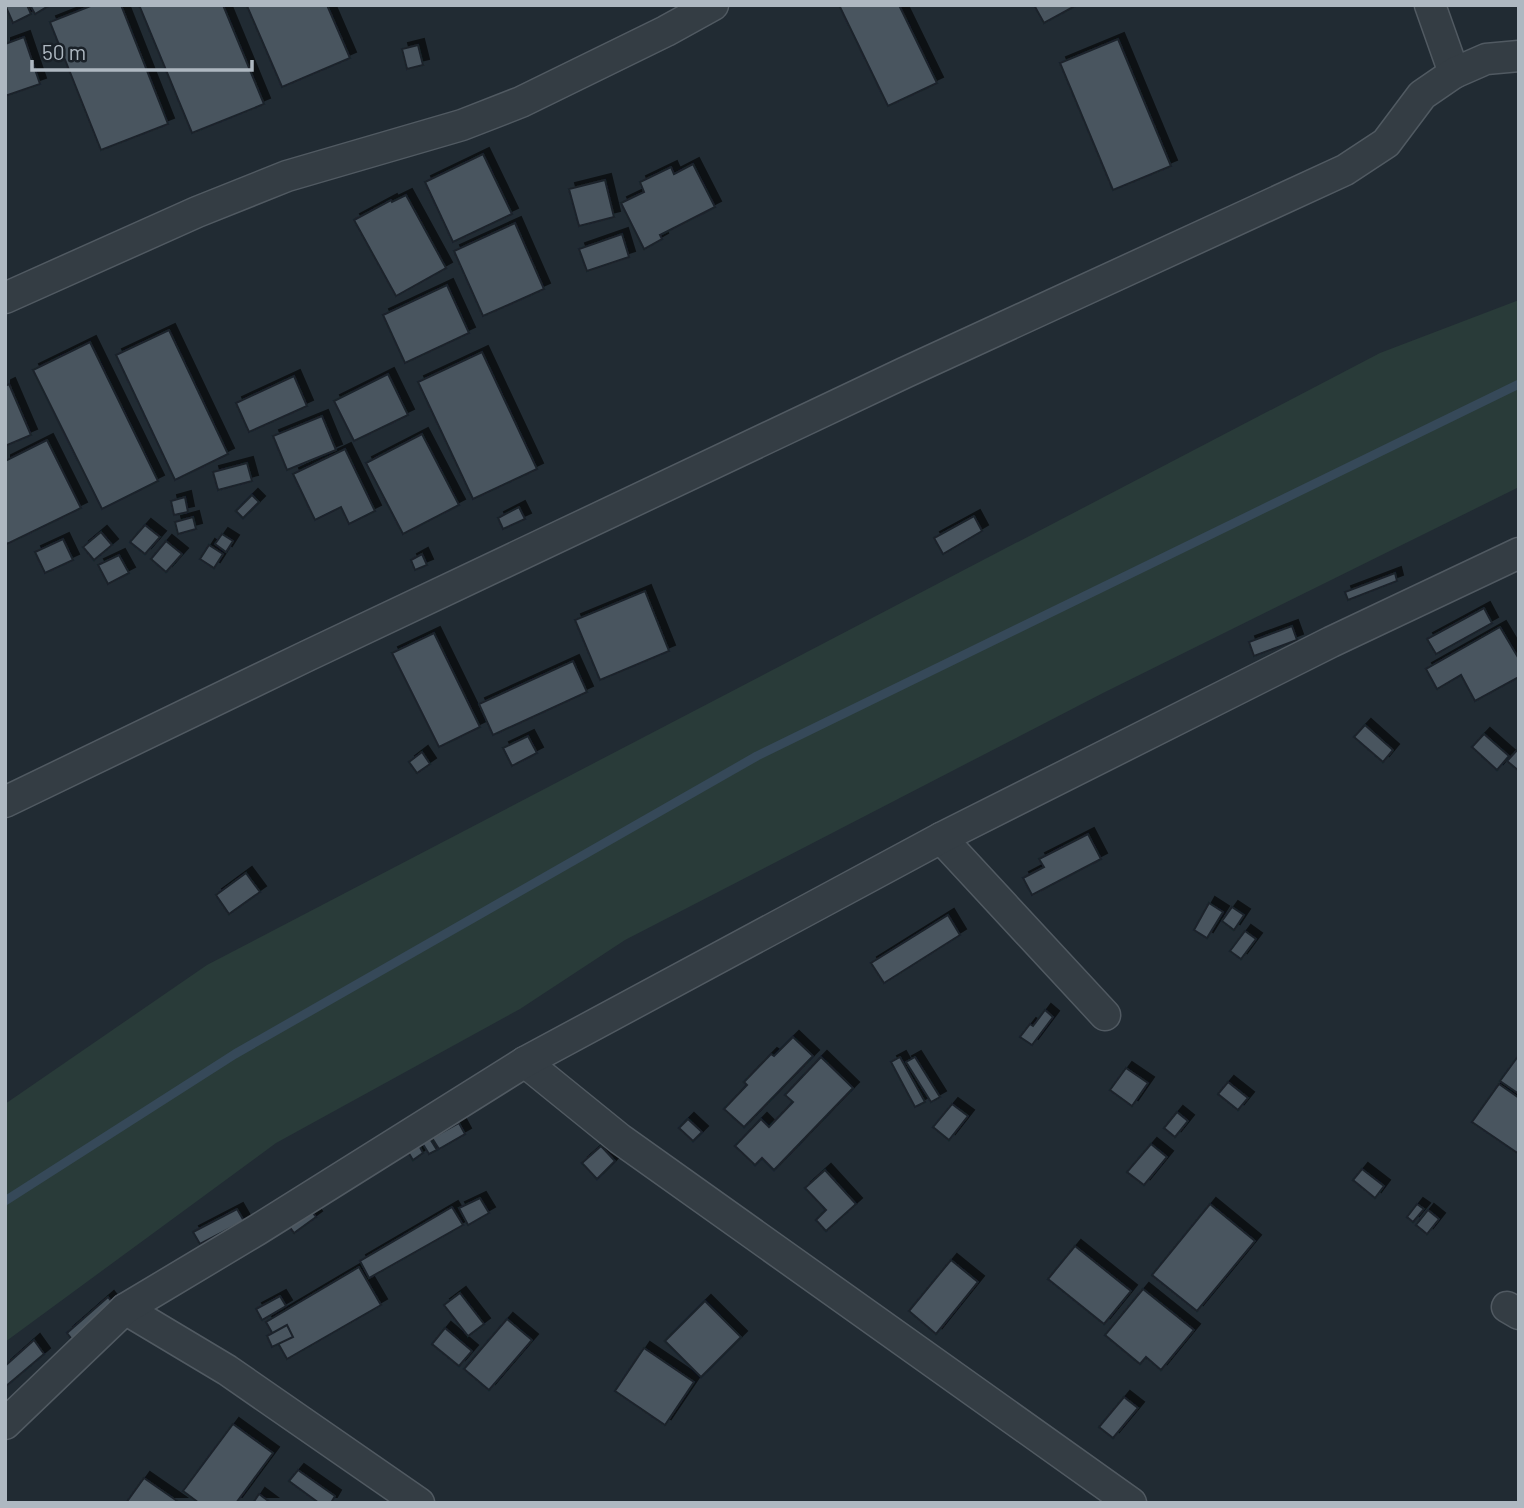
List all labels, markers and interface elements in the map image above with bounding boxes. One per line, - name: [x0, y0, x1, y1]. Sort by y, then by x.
- scale bar: [32, 28, 252, 72]
- text: 50 m: [42, 39, 86, 64]

